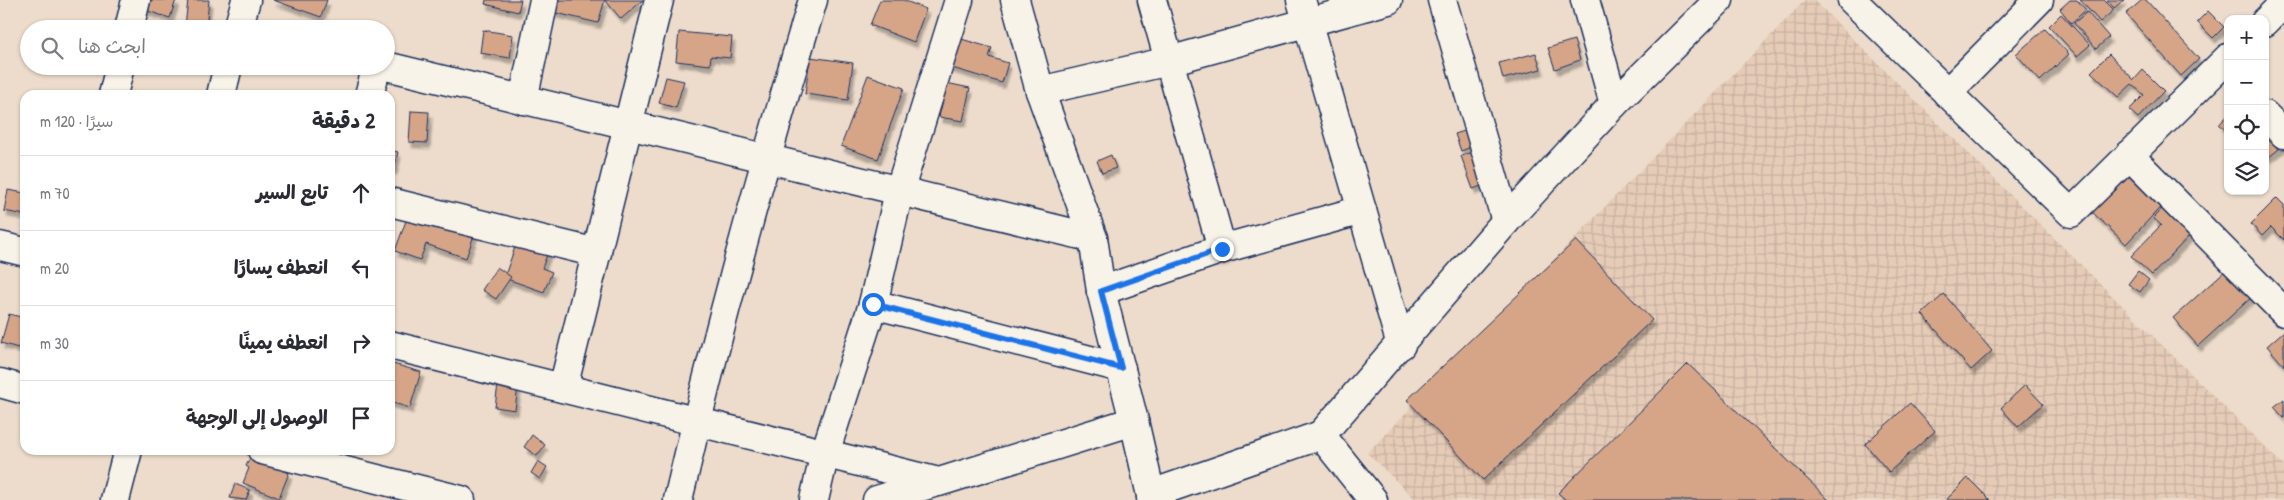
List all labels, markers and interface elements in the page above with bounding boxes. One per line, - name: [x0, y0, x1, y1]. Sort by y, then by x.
- map controls: [2224, 15, 2269, 195]
- button: +: [2224, 15, 2269, 60]
- search box: [20, 20, 395, 75]
- text: ابحث هنا: [78, 33, 146, 59]
- icon: search: [38, 34, 66, 62]
- button: −: [2224, 60, 2269, 105]
- button: locate: [2224, 105, 2269, 150]
- text: 2 دقيقة: [312, 106, 375, 135]
- text: سيرًا · 120 m: [40, 110, 113, 132]
- button: layers: [2224, 150, 2269, 195]
- text: تابع السير: [256, 179, 328, 205]
- icon: ahead: [347, 179, 375, 207]
- text: 70 m: [40, 182, 70, 204]
- route end: [1211, 238, 1234, 261]
- text: انعطف يسارًا: [234, 254, 328, 280]
- icon: left: [347, 254, 375, 282]
- text: 20 m: [40, 257, 69, 279]
- route start: [862, 293, 885, 316]
- text: انعطف يمينًا: [239, 329, 328, 355]
- icon: right: [347, 329, 375, 357]
- text: 30 m: [40, 332, 69, 354]
- text: الوصول إلى الوجهة: [186, 404, 328, 430]
- icon: arrive: [347, 404, 375, 432]

